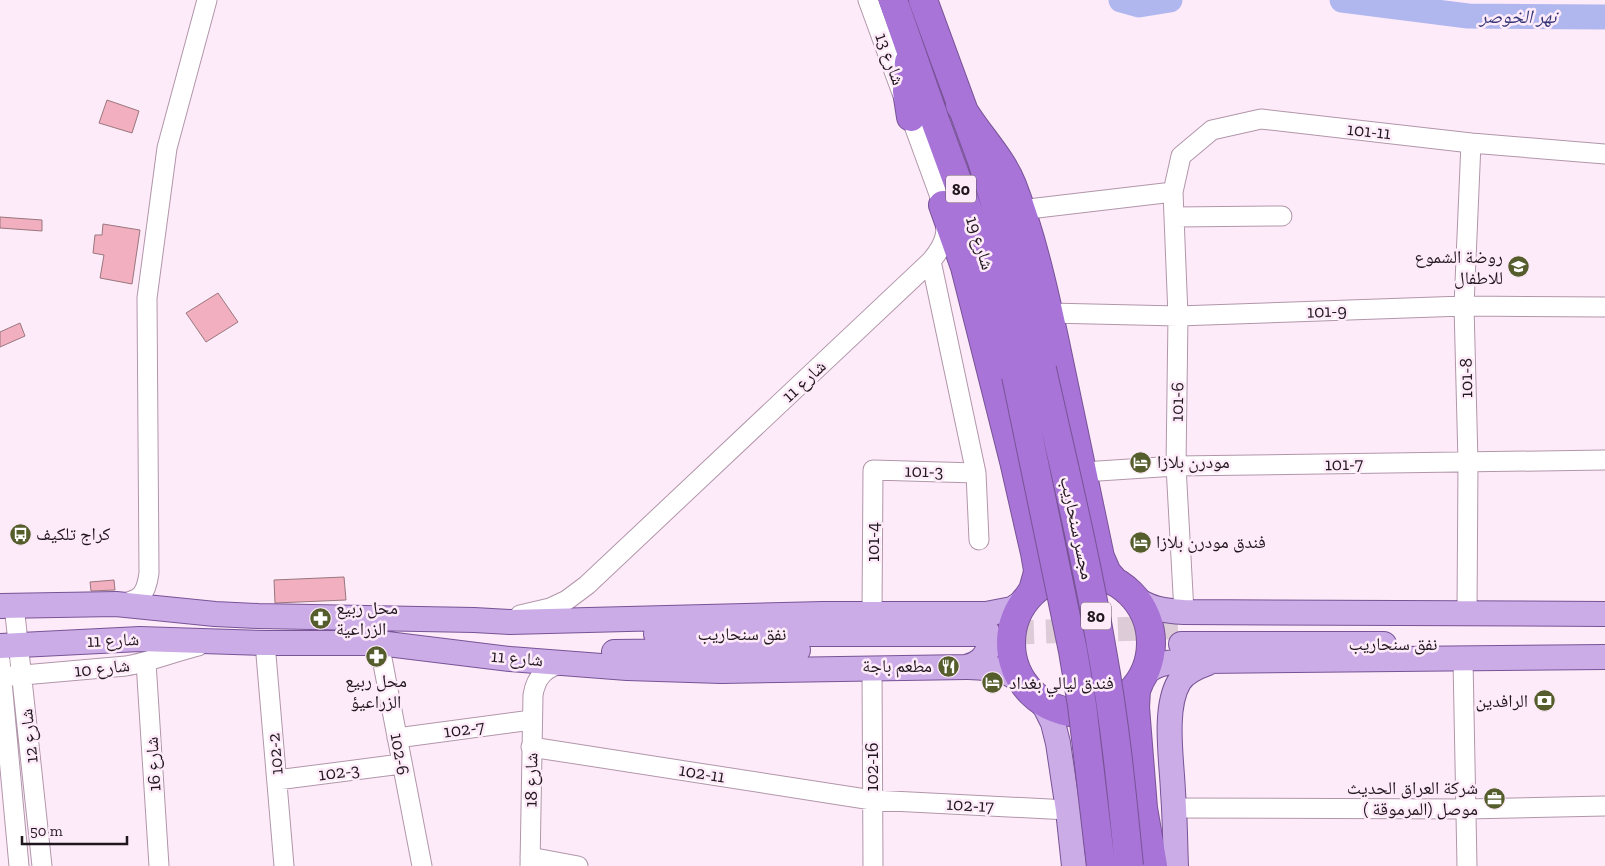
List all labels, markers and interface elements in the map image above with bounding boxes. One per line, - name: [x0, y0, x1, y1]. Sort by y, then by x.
- water label: نهر الخوصر: [1477, 5, 1560, 28]
- street label: شارع 13: [870, 30, 910, 88]
- street label: 101-11: [1346, 118, 1392, 144]
- road number: 80: [946, 175, 976, 202]
- street label: شارع 19: [961, 214, 999, 272]
- place label: روضة الشموع للاطفال: [1414, 246, 1503, 289]
- school or university icon: روضة الشموع للاطفال: [1507, 255, 1531, 279]
- street label: 101-9: [1307, 299, 1347, 323]
- street label: شارع 11: [777, 355, 831, 407]
- street label: 101-8: [1455, 358, 1477, 398]
- street label: 101-6: [1166, 382, 1188, 422]
- hotel icon: مودرن بلازا: [1129, 450, 1153, 474]
- place label: مودرن بلازا: [1157, 451, 1230, 473]
- street label: 101-7: [1325, 453, 1364, 475]
- street label: 101-3: [904, 460, 944, 482]
- street label: مجسر سنحاريب: [1055, 474, 1099, 582]
- bus stop icon: كراج تلكيف: [8, 522, 32, 546]
- street label: 101-4: [862, 522, 884, 562]
- place label: كراج تلكيف: [36, 523, 111, 546]
- hotel icon: فندق مودرن بلازا: [1128, 530, 1152, 554]
- place label: فندق مودرن بلازا: [1156, 531, 1266, 553]
- place label: محل ربيع الزراعية: [336, 597, 398, 640]
- road number: 80: [1081, 602, 1111, 630]
- pharmacy icon: محل ربيع الزراعية: [308, 606, 332, 630]
- street label: نفق سنحاريب: [697, 623, 787, 645]
- street label: شارع 11: [87, 628, 139, 652]
- street label: نفق سنحاريب: [1348, 633, 1438, 655]
- pharmacy icon: محل ربيع الزراعيؤ: [364, 644, 388, 668]
- street label: شارع 11: [490, 645, 544, 671]
- street label: شارع 10: [73, 654, 131, 682]
- restaurant icon: مطعم باجة: [936, 654, 960, 678]
- place label: مطعم باجة: [862, 655, 932, 678]
- place label: محل ربيع الزراعيؤ: [345, 670, 407, 713]
- hotel icon: فندق ليالي بغداد: [981, 671, 1005, 695]
- place label: فندق ليالي بغداد: [1009, 672, 1114, 698]
- bank icon: الرافدين: [1532, 689, 1556, 713]
- place label: الرافدين: [1476, 690, 1528, 712]
- street label: شارع 12: [15, 708, 43, 764]
- street label: 102-7: [442, 715, 486, 743]
- street label: 102-6: [385, 731, 415, 777]
- street label: 102-2: [262, 732, 288, 776]
- street label: شارع 16: [141, 736, 165, 792]
- street label: 102-16: [861, 743, 883, 791]
- street label: شارع 18: [520, 752, 542, 808]
- street label: 102-3: [317, 759, 361, 785]
- street label: 102-11: [677, 759, 727, 788]
- place label: شركة العراق الحديث ( المرموقة) موصل: [1347, 777, 1478, 820]
- office icon: شركة العراق الحديث ( المرموقة) موصل: [1482, 786, 1506, 810]
- street label: 102-17: [946, 793, 995, 817]
- scale bar: [22, 814, 128, 846]
- text: 50 m: [30, 822, 63, 840]

